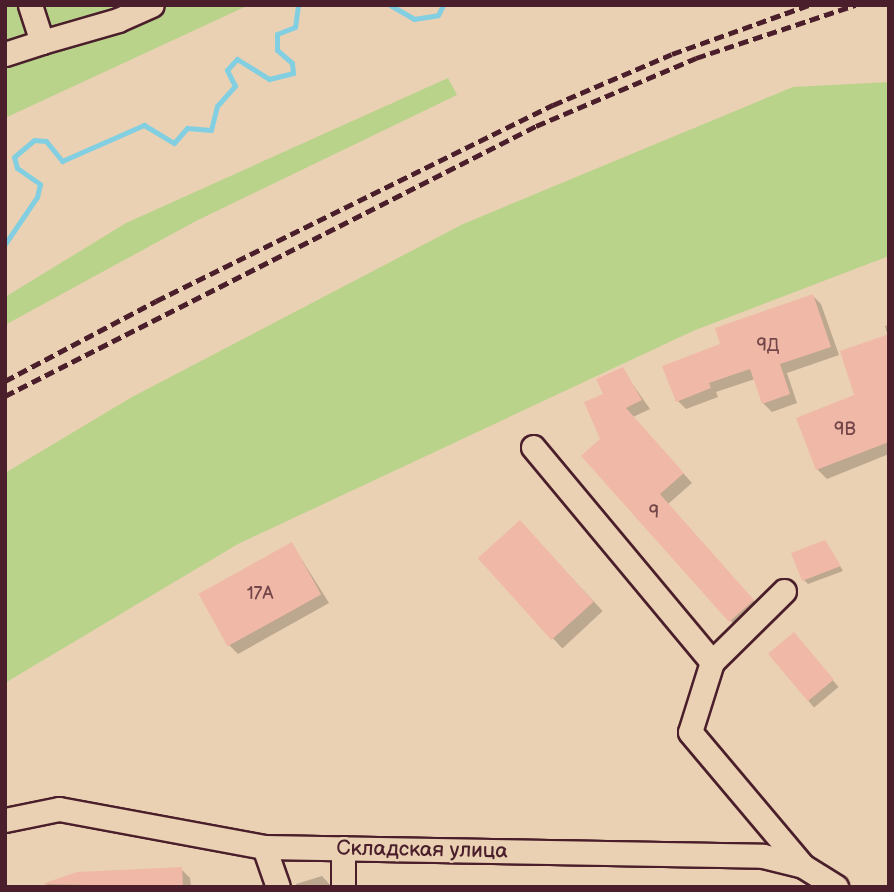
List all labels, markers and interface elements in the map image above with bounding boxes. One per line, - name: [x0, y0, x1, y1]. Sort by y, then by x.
- house number: 9Д: [756, 335, 780, 357]
- house number: 9В: [834, 419, 856, 441]
- house number: 9: [649, 502, 659, 524]
- house number: 17А: [247, 583, 273, 605]
- street label: Складская улица: [336, 836, 508, 864]

